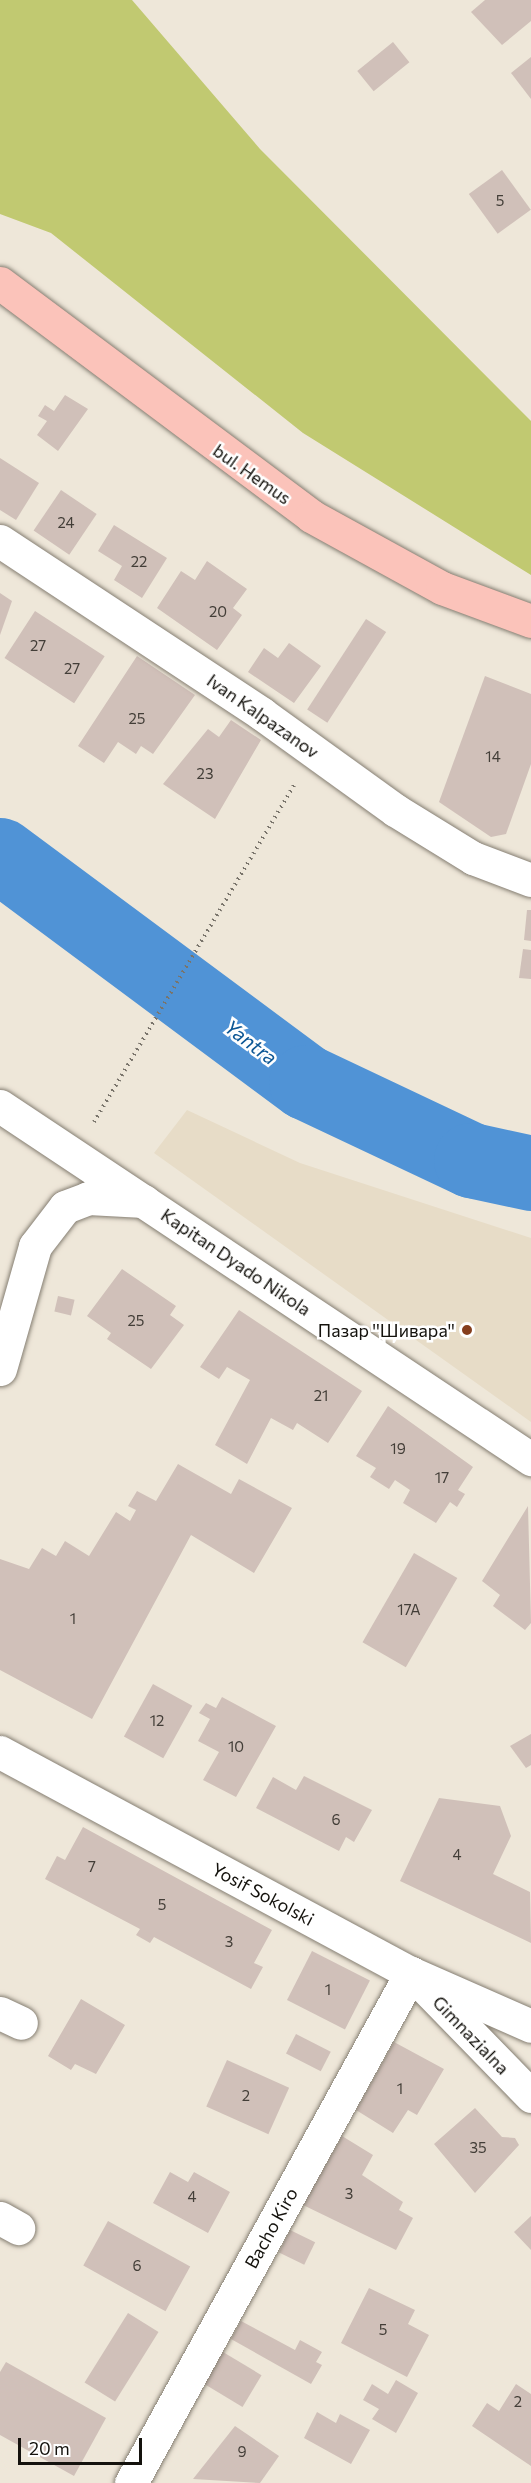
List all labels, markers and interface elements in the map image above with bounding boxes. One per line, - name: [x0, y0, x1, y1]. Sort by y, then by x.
- house number: 5: [496, 192, 504, 210]
- street label: bul. Hemus: [209, 439, 295, 509]
- house number: 24: [57, 514, 75, 532]
- house number: 22: [131, 553, 147, 571]
- house number: 20: [209, 603, 227, 621]
- house number: 27: [30, 637, 46, 655]
- house number: 27: [64, 660, 80, 678]
- street label: Ivan Kalpazanov: [203, 669, 323, 763]
- house number: 25: [129, 710, 145, 728]
- house number: 14: [485, 748, 501, 766]
- house number: 23: [197, 765, 213, 783]
- water label: Yantra: [220, 1015, 282, 1069]
- street label: Kapitan Dyado Nikola: [157, 1204, 315, 1320]
- house number: 25: [128, 1312, 144, 1330]
- place label: Пазар ''Шивара'': [318, 1319, 455, 1341]
- marker: Пазар ''Шивара'': [460, 1323, 474, 1337]
- house number: 21: [314, 1387, 328, 1405]
- house number: 19: [390, 1440, 406, 1458]
- house number: 17: [435, 1469, 449, 1487]
- house number: 17А: [397, 1601, 421, 1619]
- house number: 1: [70, 1610, 76, 1628]
- house number: 12: [150, 1712, 164, 1730]
- house number: 10: [228, 1738, 244, 1756]
- house number: 6: [331, 1811, 341, 1829]
- house number: 4: [453, 1846, 461, 1864]
- house number: 7: [88, 1858, 96, 1876]
- street label: Yosif Sokolski: [208, 1858, 318, 1930]
- house number: 5: [158, 1896, 166, 1914]
- house number: 3: [225, 1933, 233, 1951]
- house number: 1: [325, 1981, 331, 1999]
- street label: Gimnazialna: [428, 1991, 514, 2079]
- house number: 1: [397, 2080, 403, 2098]
- house number: 2: [242, 2087, 250, 2105]
- house number: 35: [469, 2139, 487, 2157]
- street label: Bacho Kiro: [240, 2184, 302, 2272]
- house number: 3: [345, 2185, 353, 2203]
- house number: 4: [188, 2188, 196, 2206]
- house number: 6: [132, 2257, 142, 2275]
- house number: 5: [379, 2321, 387, 2339]
- house number: 2: [514, 2393, 522, 2411]
- scale bar: [21, 2426, 146, 2464]
- text: 20 m: [29, 2437, 70, 2459]
- house number: 9: [237, 2443, 247, 2461]

